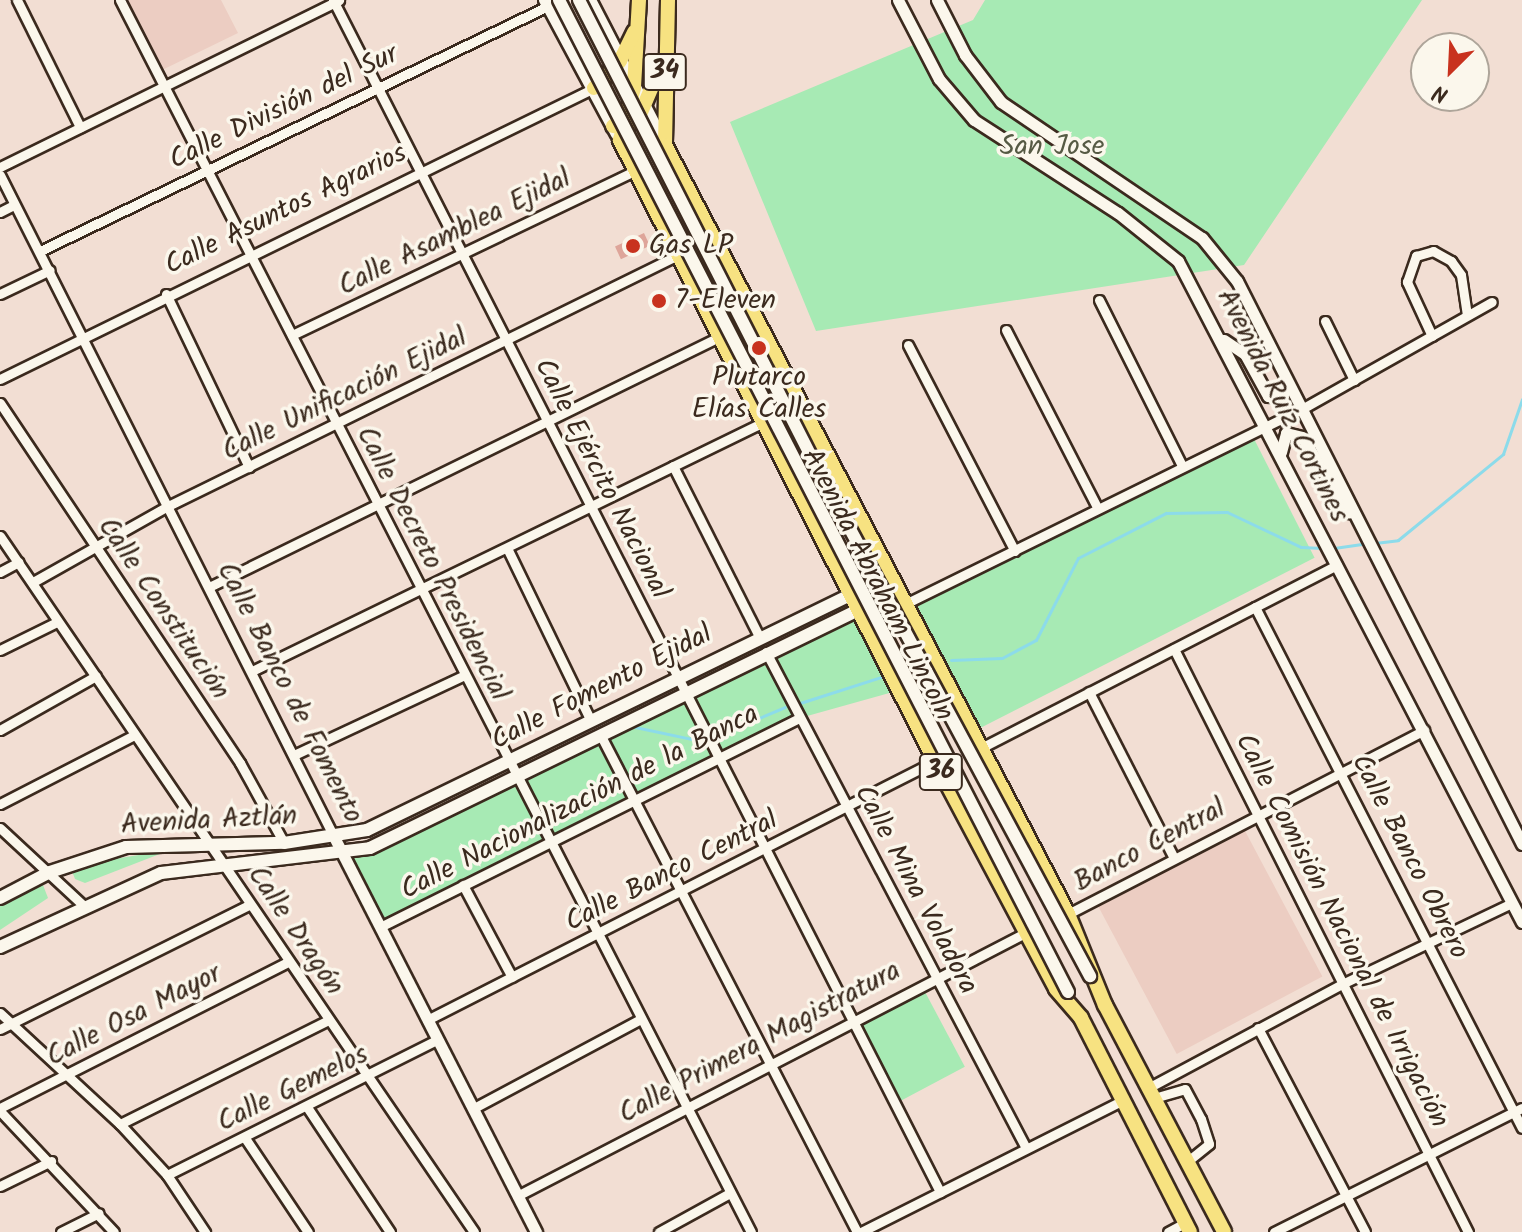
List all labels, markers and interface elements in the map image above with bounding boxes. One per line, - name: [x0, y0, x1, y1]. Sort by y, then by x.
- north arrow: [1410, 32, 1490, 112]
- street label: Calle División del Sur: [164, 38, 404, 178]
- road number: 34: [641, 50, 689, 94]
- text: N: [1427, 74, 1454, 111]
- park label: San Jose: [1000, 130, 1104, 164]
- street label: Calle Asuntos Agrarios: [160, 137, 412, 283]
- street label: Calle Asamblea Ejidal: [333, 162, 577, 304]
- place label: Gas LP: [649, 229, 733, 263]
- marker: Gas LP: [624, 237, 642, 255]
- place label: 7-Eleven: [675, 284, 776, 318]
- street label: Avenida Ruíz Cortines: [1209, 284, 1355, 528]
- marker: 7-Eleven: [650, 292, 668, 310]
- street label: Calle Unificación Ejidal: [217, 321, 473, 469]
- marker: Plutarco Elías Calles: [750, 339, 768, 357]
- street label: Calle Ejército Nacional: [526, 353, 676, 605]
- place label: Plutarco Elías Calles: [692, 361, 826, 427]
- street label: Calle Decreto Presidencial: [348, 421, 516, 707]
- street label: Avenida Abraham Lincoln: [794, 443, 960, 727]
- street label: Calle Constitución: [90, 512, 236, 706]
- street label: Calle Banco de Fomento: [209, 557, 369, 829]
- street label: Calle Fomento Ejidal: [486, 618, 718, 758]
- street label: Calle Nacionalización de la Banca: [396, 698, 764, 908]
- street label: Calle Comisión Nacional de Irrigación: [1227, 728, 1455, 1134]
- street label: Calle Banco Obrero: [1343, 749, 1475, 965]
- road number: 36: [917, 750, 965, 794]
- street label: Calle Mina Voladora: [846, 780, 984, 1000]
- street label: Banco Central: [1069, 792, 1231, 900]
- street label: Avenida Aztlán: [120, 800, 298, 842]
- street label: Calle Banco Central: [560, 804, 784, 940]
- street label: Calle Dragón: [239, 860, 351, 1002]
- street label: Calle Primera Magistratura: [613, 954, 907, 1132]
- street label: Calle Osa Mayor: [41, 958, 227, 1074]
- street label: Calle Gemelos: [212, 1038, 374, 1140]

